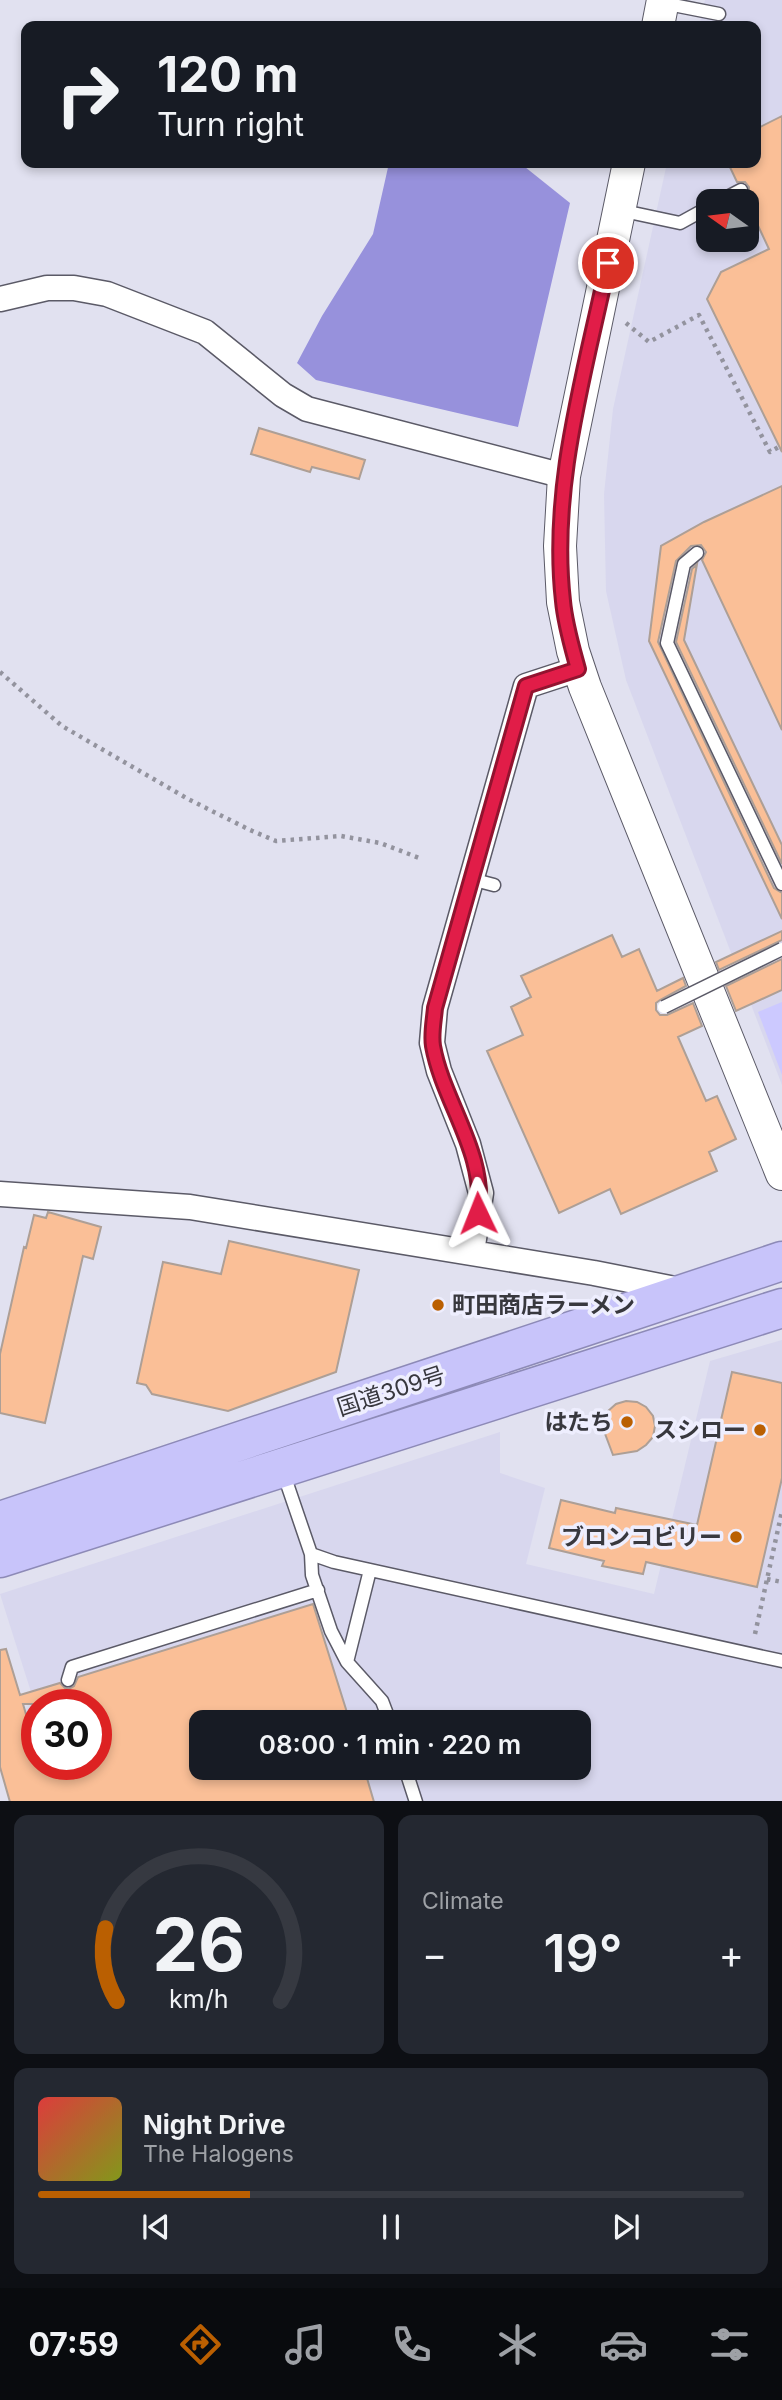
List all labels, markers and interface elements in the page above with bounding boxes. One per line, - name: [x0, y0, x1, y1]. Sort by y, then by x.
- text: 120 m: [157, 45, 298, 104]
- icon: right: [42, 49, 133, 140]
- text: Turn right: [157, 105, 304, 144]
- north arrow: [696, 189, 760, 252]
- map controls: [696, 189, 759, 252]
- pin: [578, 233, 638, 293]
- icon: arrive: [589, 244, 627, 282]
- position arrow: [441, 1176, 515, 1250]
- place label: 町田商店ラーメン: [452, 1291, 635, 1319]
- marker: 町田商店ラーメン: [430, 1297, 446, 1313]
- street label: 国道309号: [333, 1360, 449, 1422]
- place label: はたち: [544, 1408, 613, 1436]
- marker: はたち: [619, 1414, 635, 1430]
- place label: スシロー: [654, 1416, 746, 1444]
- marker: スシロー: [752, 1422, 768, 1438]
- place label: ブロンコビリー: [561, 1523, 722, 1551]
- marker: ブロンコビリー: [728, 1529, 744, 1545]
- speed limit sign: 30: [21, 1689, 112, 1780]
- text: 08:00 · 1 min · 220 m: [259, 1729, 521, 1760]
- text: Climate: [422, 1887, 504, 1915]
- text: 26: [152, 1900, 246, 1989]
- text: 19°: [543, 1922, 623, 1985]
- text: −: [422, 1931, 447, 1977]
- text: +: [719, 1931, 744, 1977]
- text: km/h: [169, 1983, 229, 2013]
- text: Night Drive: [143, 2109, 285, 2140]
- text: The Halogens: [143, 2140, 294, 2168]
- icon: previous: [137, 2208, 175, 2246]
- icon: pause: [372, 2208, 410, 2246]
- icon: next: [607, 2208, 645, 2246]
- icon: directions: [176, 2320, 225, 2369]
- icon: music: [281, 2320, 330, 2369]
- icon: phone: [387, 2320, 436, 2369]
- icon: climate: [493, 2320, 542, 2369]
- icon: car: [599, 2320, 648, 2369]
- icon: filters: [705, 2320, 754, 2369]
- text: 07:59: [28, 2325, 119, 2364]

